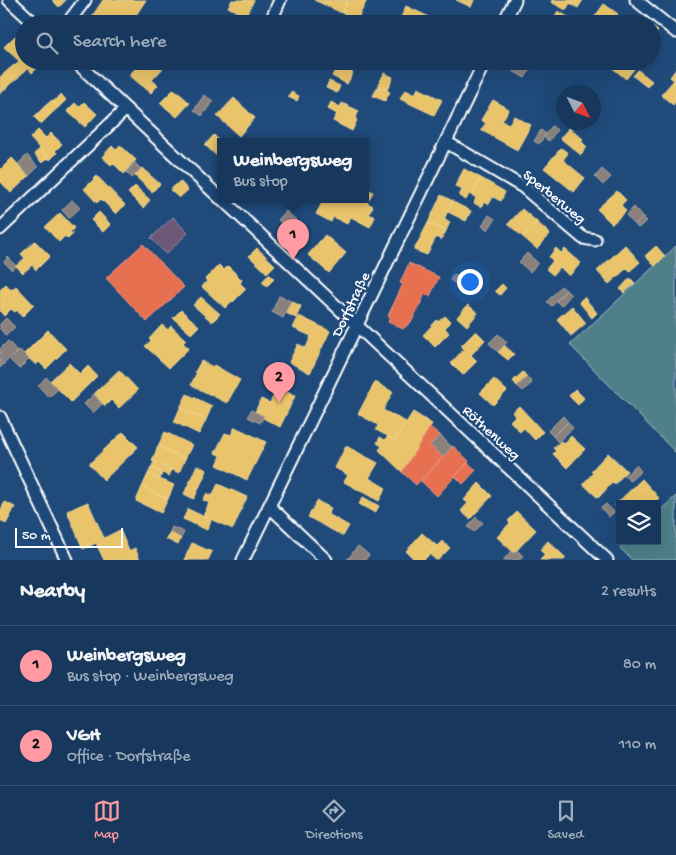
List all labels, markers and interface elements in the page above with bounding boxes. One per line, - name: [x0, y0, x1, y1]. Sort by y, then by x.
- search box: [15, 15, 661, 70]
- icon: search: [33, 29, 61, 57]
- text: Search here: [73, 31, 167, 54]
- north arrow: [556, 85, 601, 130]
- popup: [217, 138, 369, 203]
- text: Weinbergsweg: [234, 150, 352, 173]
- street label: Sperberweg: [518, 167, 589, 229]
- text: Bus stop: [234, 173, 288, 192]
- pin: 1: [277, 219, 309, 260]
- street label: Dorfstraße: [328, 269, 375, 341]
- your location: [457, 269, 483, 295]
- pin: 2: [263, 362, 295, 403]
- street label: Röthenweg: [458, 402, 523, 465]
- map controls: [616, 500, 661, 545]
- button: layers: [616, 500, 661, 545]
- scale bar: [15, 525, 122, 548]
- text: 50 m: [22, 528, 51, 545]
- text: Nearby: [20, 580, 85, 605]
- text: 2 results: [601, 583, 656, 602]
- text: Weinbergsweg: [67, 645, 186, 668]
- text: 1: [33, 656, 39, 675]
- text: 80 m: [623, 656, 656, 675]
- text: Bus stop · Weinbergsweg: [67, 668, 234, 687]
- text: VGH: [67, 725, 100, 748]
- text: 2: [32, 736, 40, 755]
- text: 110 m: [619, 736, 656, 755]
- text: Office · Dorfstraße: [67, 748, 190, 767]
- tab: Map: [93, 797, 121, 844]
- tab: Directions: [306, 797, 363, 844]
- tab: Saved: [548, 797, 583, 844]

